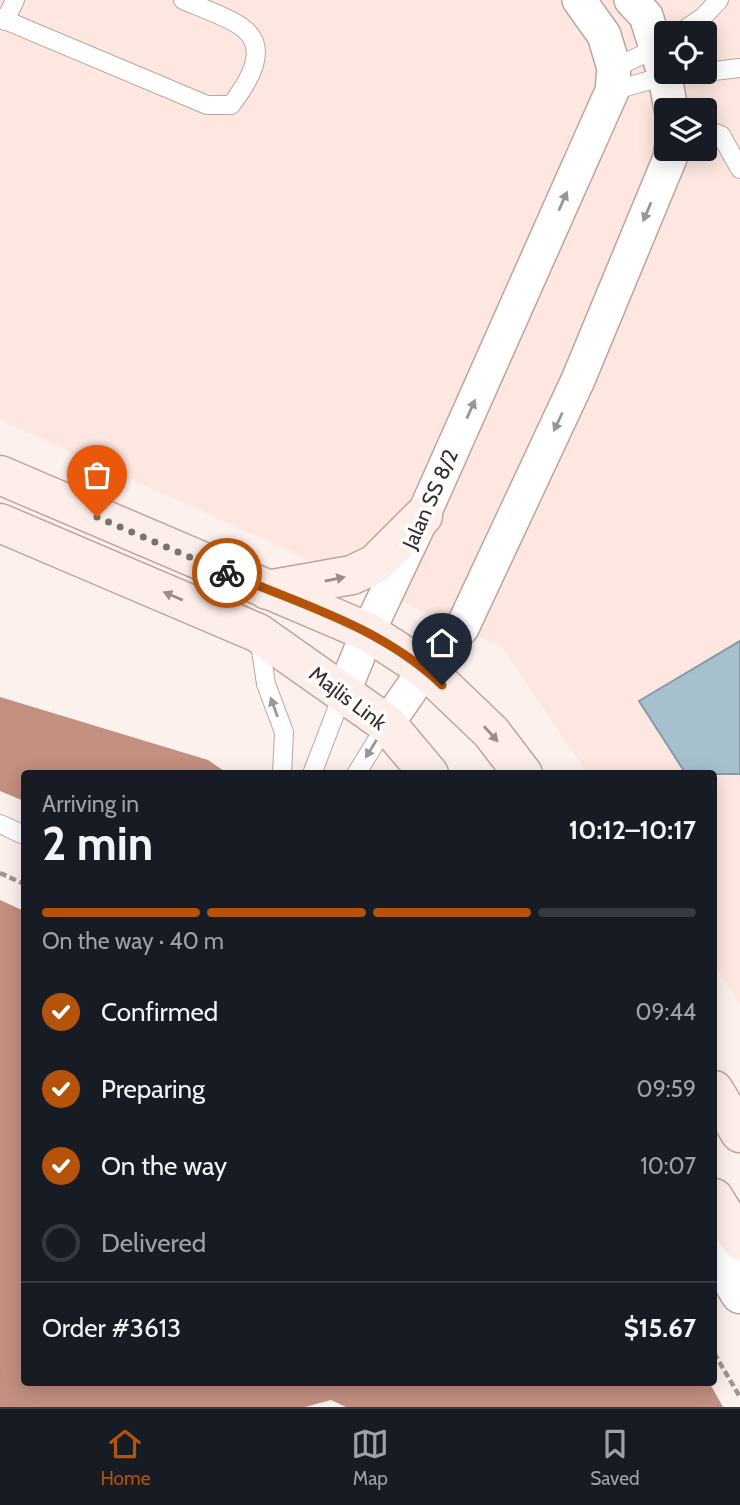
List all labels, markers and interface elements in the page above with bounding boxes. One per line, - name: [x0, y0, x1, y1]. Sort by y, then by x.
- map controls: [654, 21, 717, 161]
- button: locate: [654, 21, 717, 84]
- button: layers: [654, 98, 717, 161]
- one-way arrow: [557, 191, 569, 211]
- one-way arrow: [642, 202, 653, 223]
- one-way arrow: [465, 399, 477, 419]
- one-way arrow: [553, 412, 564, 432]
- pin: [67, 445, 127, 517]
- street label: Jalan SS 8/2: [397, 445, 463, 554]
- icon: bag: [78, 456, 116, 494]
- courier: [192, 538, 262, 608]
- icon: bike: [208, 554, 246, 592]
- one-way arrow: [324, 573, 346, 584]
- one-way arrow: [162, 591, 183, 602]
- pin: [412, 613, 472, 685]
- icon: home: [423, 624, 461, 662]
- street label: Majlis Link: [304, 661, 392, 736]
- one-way arrow: [269, 696, 280, 717]
- one-way arrow: [483, 725, 499, 743]
- one-way arrow: [365, 739, 378, 758]
- text: Arriving in: [42, 790, 139, 818]
- text: 10:12–10:17: [569, 814, 696, 846]
- text: 2 min: [42, 816, 153, 872]
- text: On the way · 40 m: [42, 927, 224, 955]
- icon: check: [42, 993, 80, 1031]
- text: Confirmed: [101, 996, 218, 1028]
- text: 09:44: [636, 998, 696, 1026]
- icon: check: [42, 1070, 80, 1108]
- text: Preparing: [101, 1073, 205, 1105]
- text: 09:59: [637, 1075, 696, 1103]
- icon: check: [42, 1147, 80, 1185]
- text: On the way: [101, 1150, 227, 1182]
- text: 10:07: [640, 1152, 696, 1180]
- text: Delivered: [101, 1227, 206, 1259]
- text: Order #3613: [42, 1312, 181, 1344]
- text: $15.67: [624, 1312, 696, 1344]
- tab: Home: [100, 1425, 150, 1490]
- tab: Map: [351, 1425, 389, 1490]
- tab: Saved: [590, 1425, 640, 1490]

